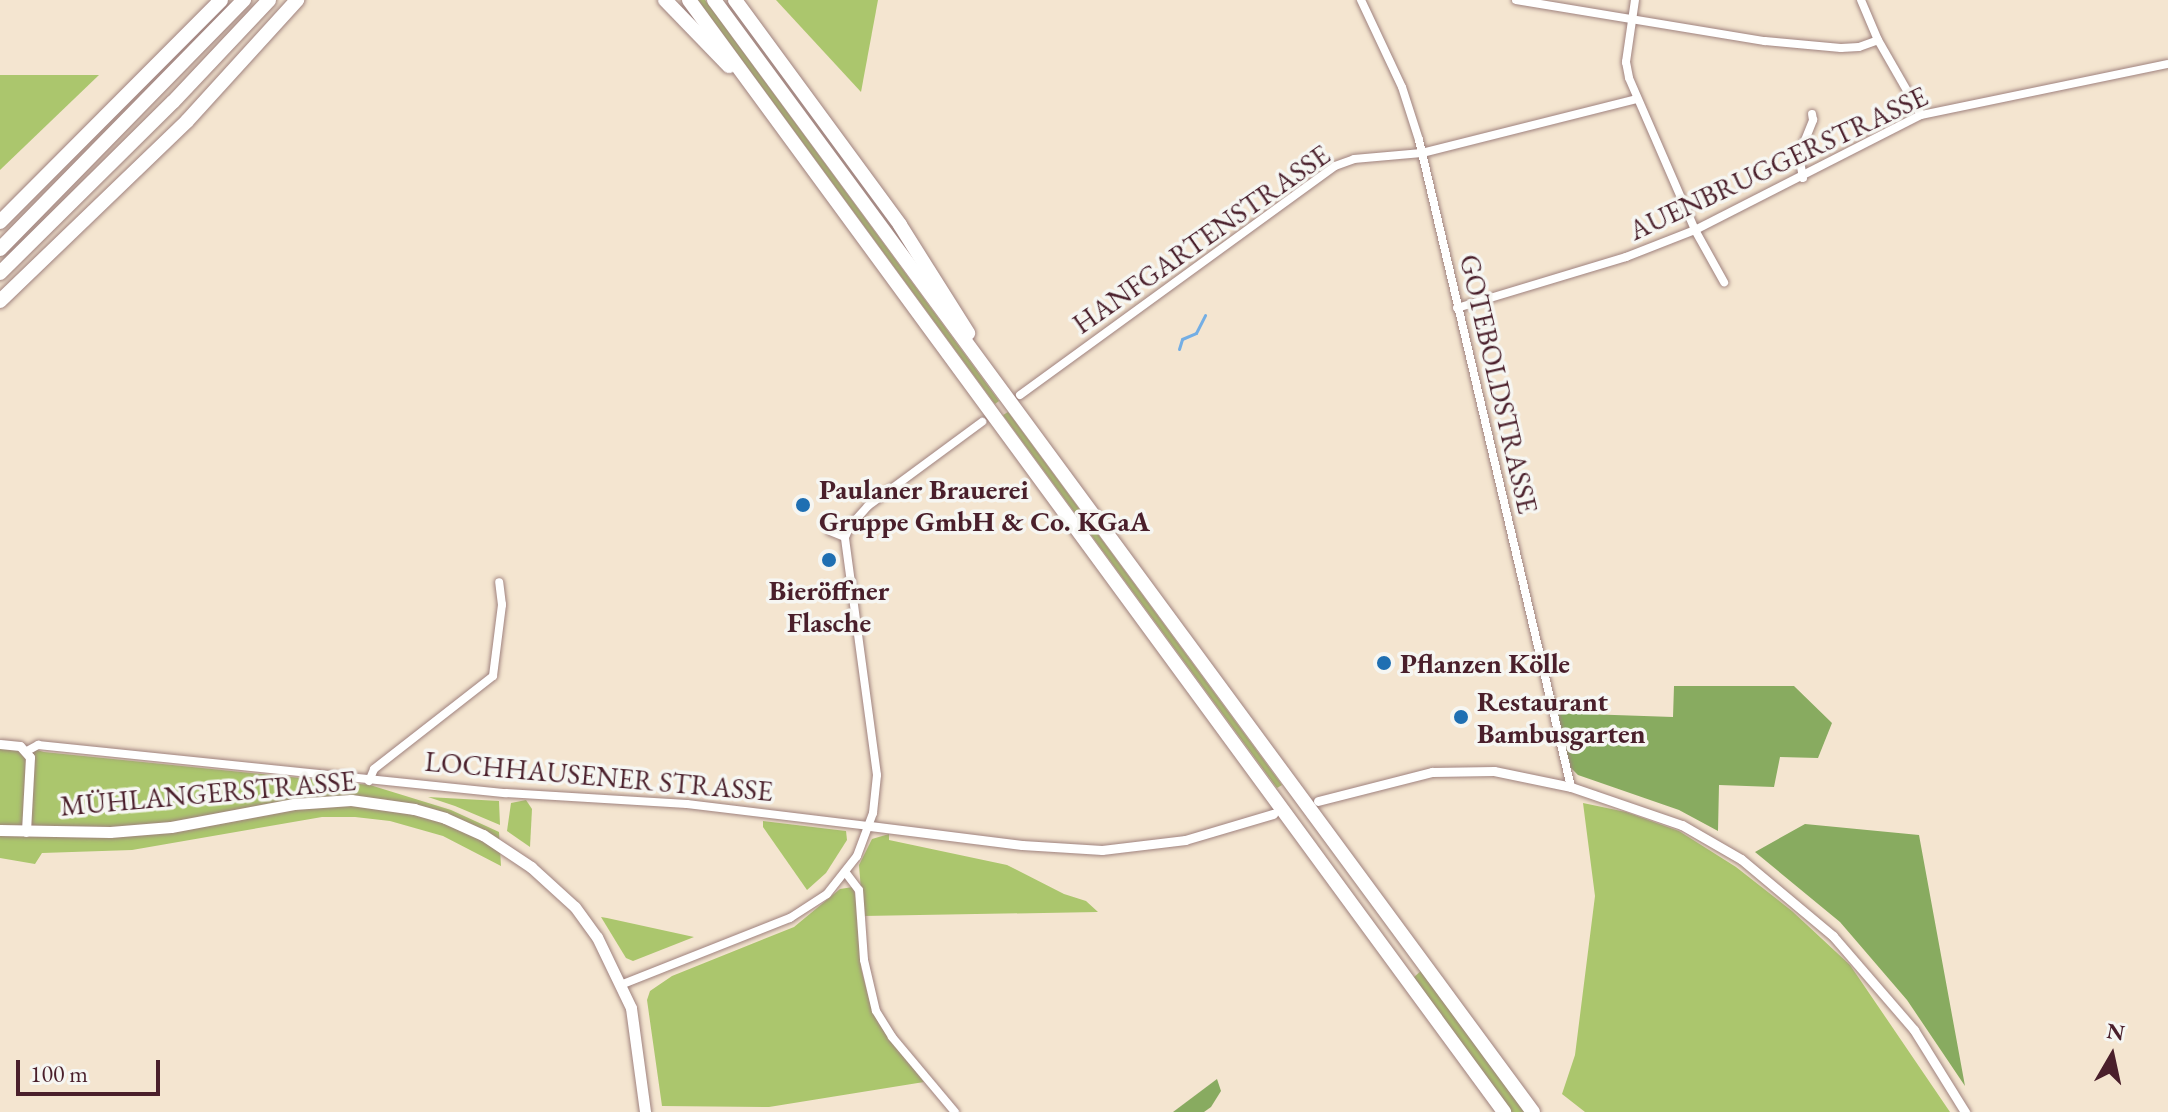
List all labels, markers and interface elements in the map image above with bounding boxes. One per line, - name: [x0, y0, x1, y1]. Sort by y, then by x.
- street label: AUENBRUGGERSTRASSE: [1623, 79, 1933, 247]
- street label: HANFGARTENSTRASSE: [1066, 137, 1336, 341]
- street label: GOTEBOLDSTRASSE: [1453, 251, 1545, 517]
- place label: Paulaner Brauerei Gruppe GmbH & Co. KGaA: [819, 472, 1150, 538]
- marker: Paulaner Brauerei Gruppe GmbH & Co. KGaA: [794, 496, 812, 514]
- marker: Bieröffner Flasche: [820, 551, 838, 569]
- place label: Bieröffner Flasche: [769, 573, 889, 639]
- place label: Pflanzen Kölle: [1400, 646, 1570, 680]
- marker: Pflanzen Kölle: [1375, 654, 1393, 672]
- place label: Restaurant Bambusgarten: [1477, 684, 1646, 750]
- marker: Restaurant Bambusgarten: [1452, 708, 1470, 726]
- street label: LOCHHAUSENER STRASSE: [423, 744, 775, 808]
- street label: MÜHLANGERSTRASSE: [59, 763, 357, 823]
- north arrow: [2072, 1016, 2152, 1096]
- text: N: [2105, 1016, 2127, 1048]
- scale bar: [20, 1044, 164, 1094]
- text: 100 m: [30, 1058, 88, 1089]

